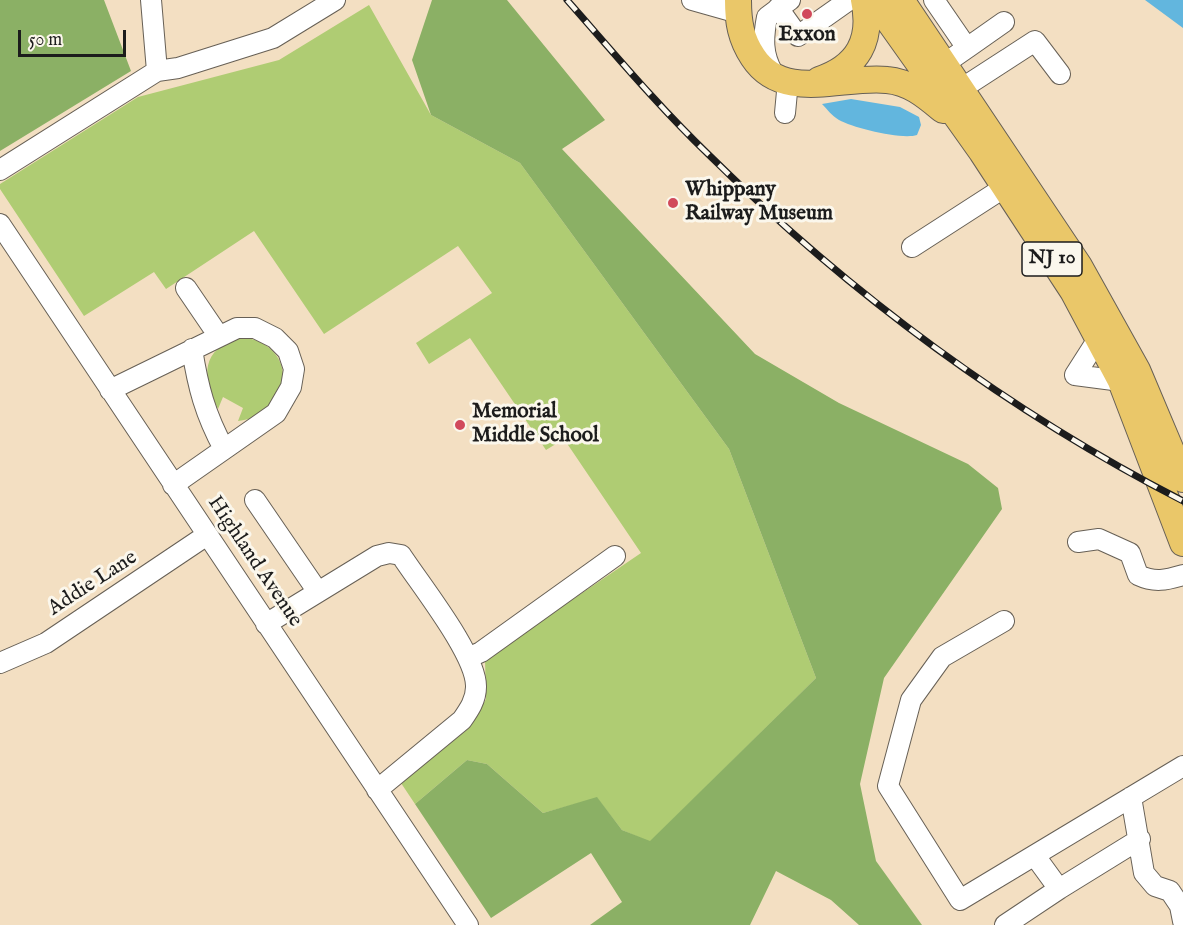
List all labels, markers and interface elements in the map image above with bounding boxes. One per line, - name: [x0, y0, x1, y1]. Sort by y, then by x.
- marker: Exxon: [800, 7, 814, 21]
- scale bar: [21, 18, 129, 56]
- place label: Exxon: [778, 23, 836, 49]
- text: 50 m: [29, 29, 62, 52]
- place label: Whippany Railway Museum: [685, 178, 833, 228]
- marker: Whippany Railway Museum: [666, 196, 680, 210]
- road number: NJ 10: [1022, 242, 1082, 276]
- place label: Memorial Middle School: [472, 400, 599, 450]
- marker: Memorial Middle School: [453, 418, 467, 432]
- street label: Highland Avenue: [201, 492, 307, 632]
- street label: Addie Lane: [44, 546, 142, 622]

